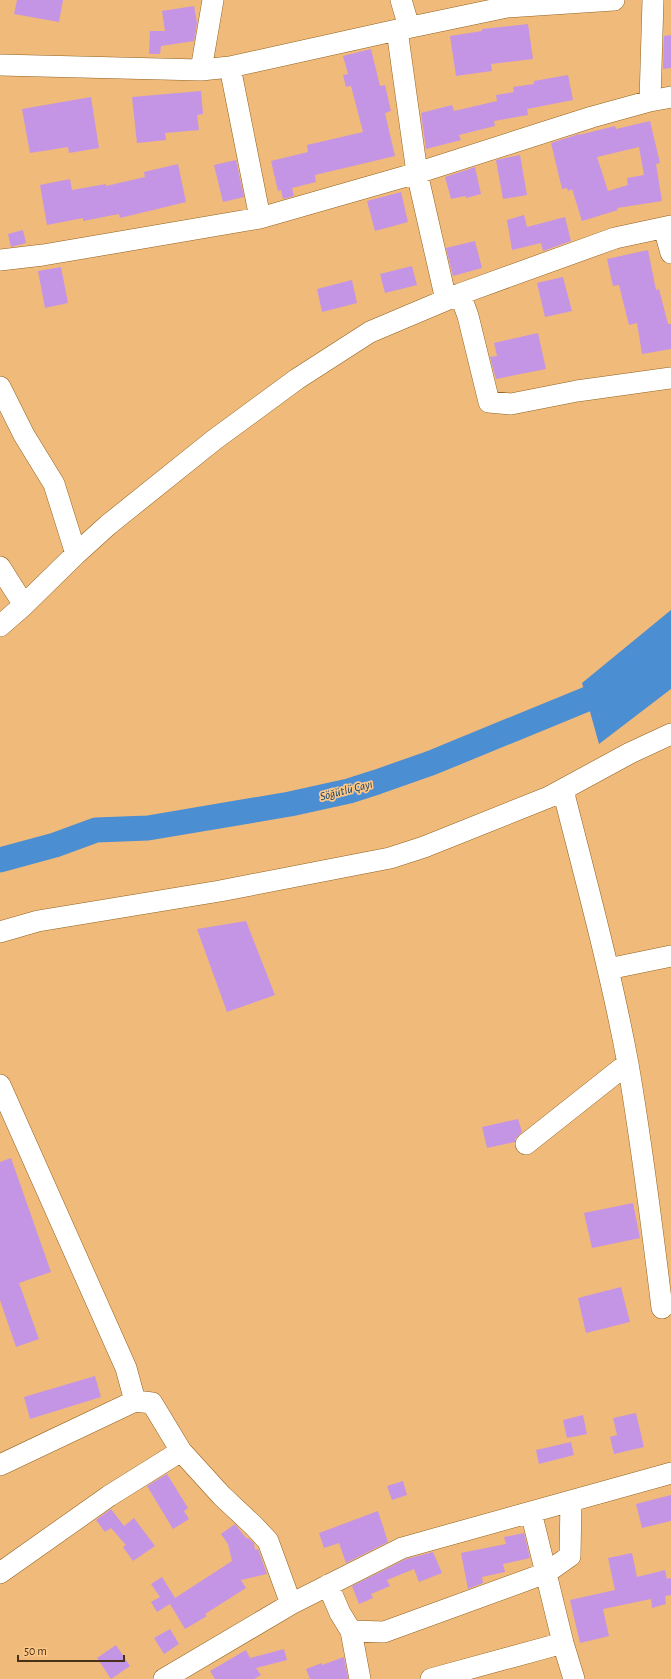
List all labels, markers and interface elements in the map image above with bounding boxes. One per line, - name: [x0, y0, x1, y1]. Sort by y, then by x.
- water label: Söğütlü Çayı: [318, 778, 374, 802]
- scale bar: [18, 1637, 124, 1663]
- text: 50 m: [24, 1645, 47, 1657]

